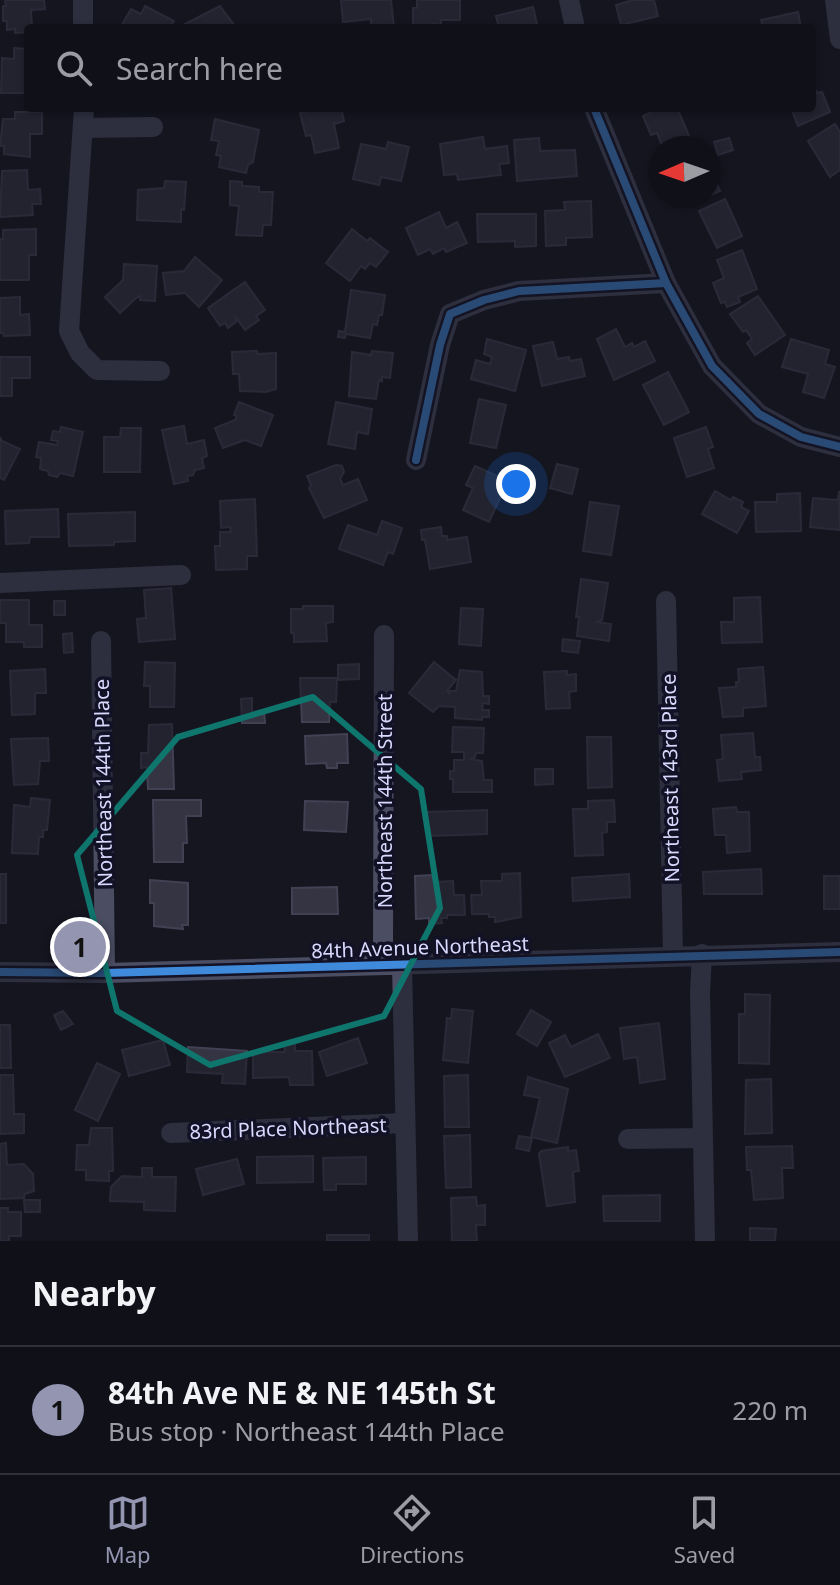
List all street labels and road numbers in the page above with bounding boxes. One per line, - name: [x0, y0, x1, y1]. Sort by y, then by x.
- street label: Northeast 143rd Place: [655, 673, 685, 883]
- street label: Northeast 144th Place: [88, 679, 118, 887]
- street label: Northeast 144th Street: [371, 694, 398, 908]
- street label: 84th Avenue Northeast: [311, 930, 529, 964]
- street label: 83rd Place Northeast: [189, 1111, 387, 1145]

